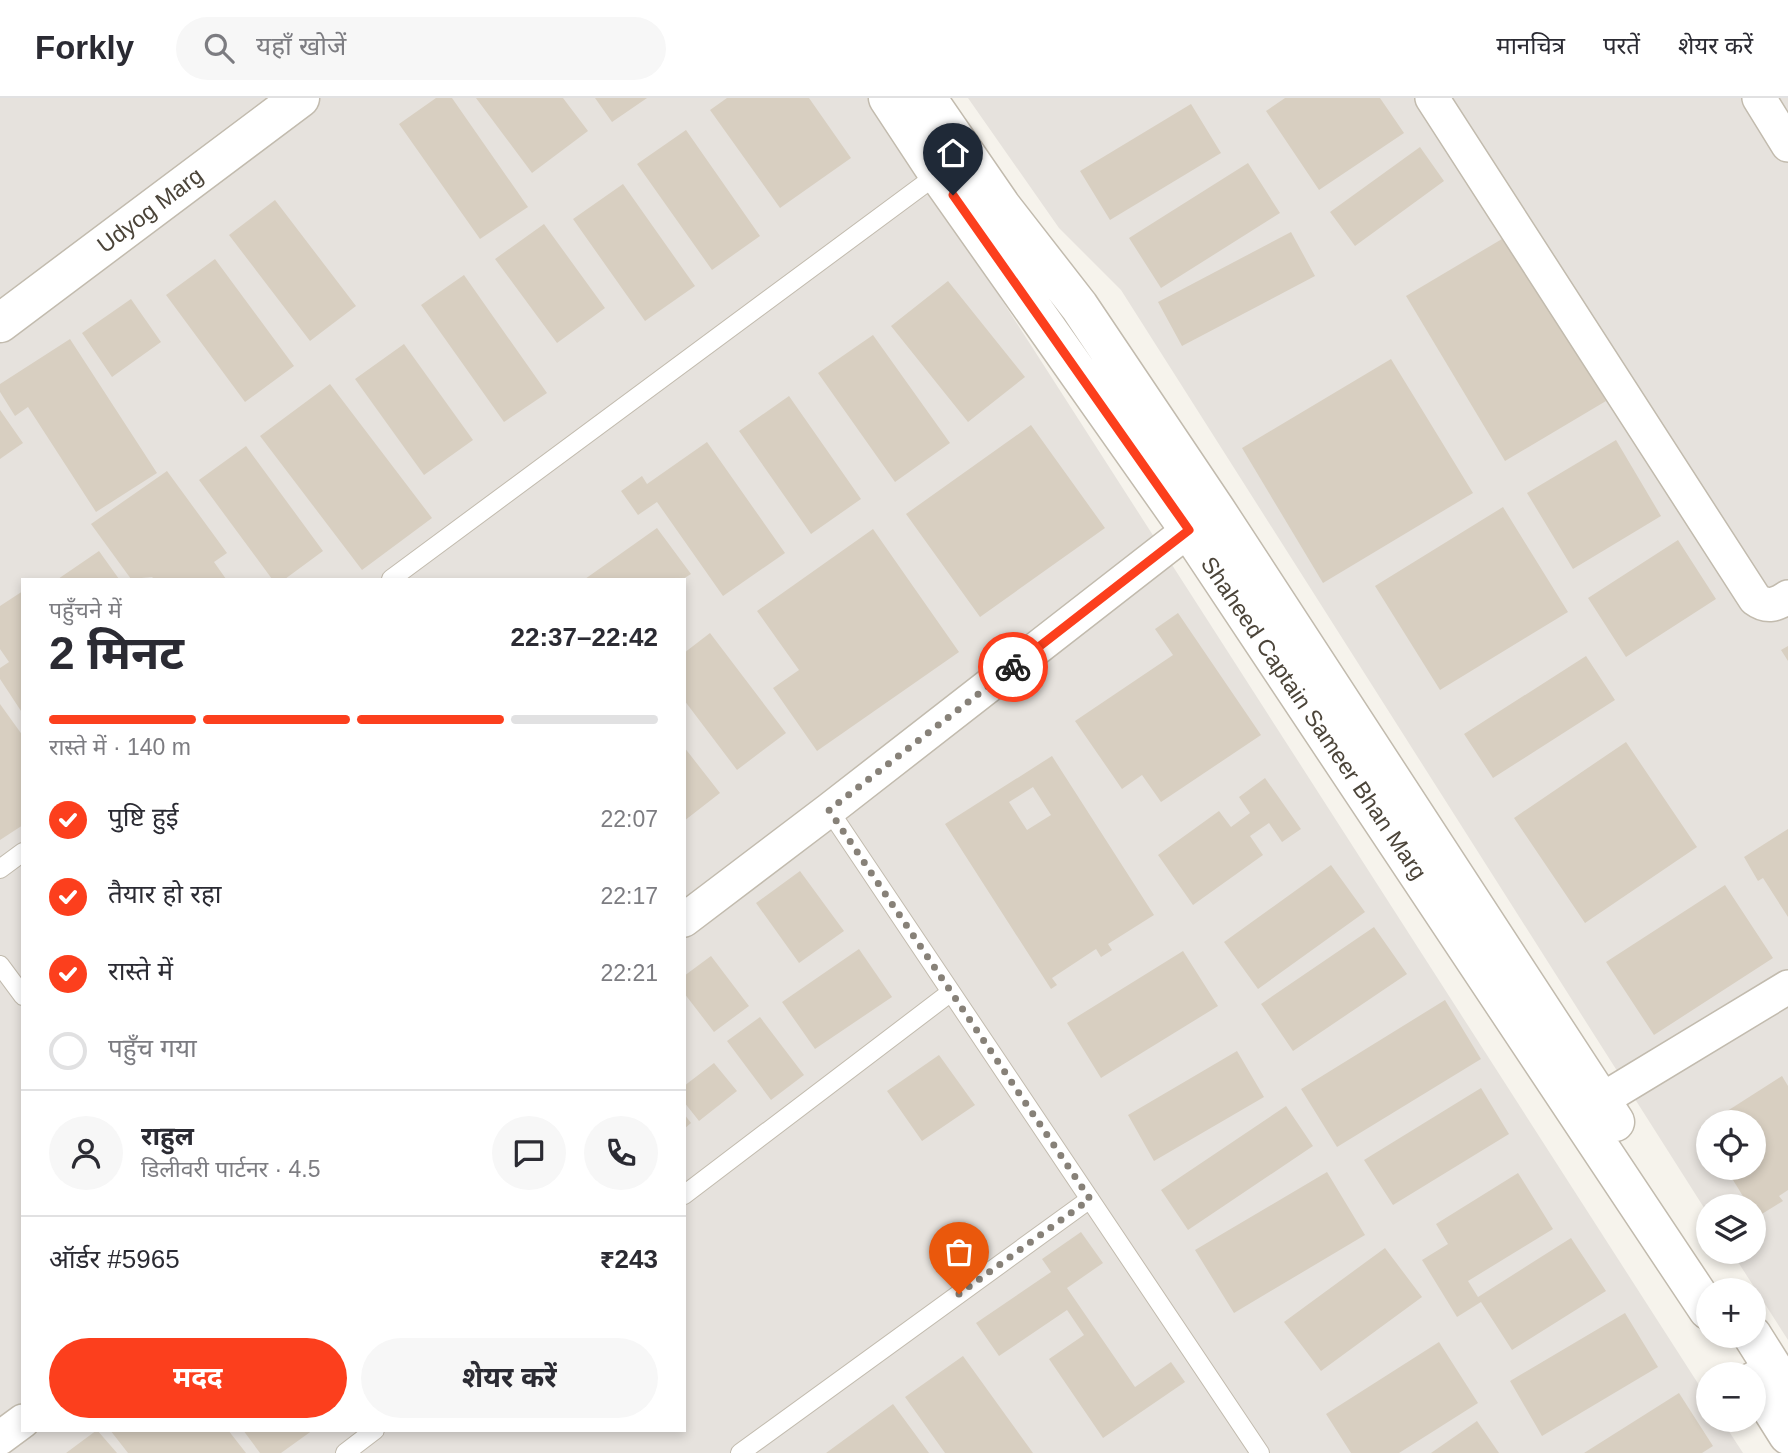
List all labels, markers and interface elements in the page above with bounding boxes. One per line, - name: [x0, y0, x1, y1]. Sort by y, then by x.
- search box: [176, 17, 666, 80]
- text: Forkly: [35, 29, 134, 66]
- icon: search: [200, 29, 238, 67]
- text: यहाँ खोजें: [256, 31, 346, 61]
- text: मानचित्र: [1496, 32, 1565, 59]
- text: परतें: [1603, 32, 1640, 59]
- text: शेयर करें: [1678, 32, 1753, 59]
- pin: [923, 123, 983, 195]
- icon: home: [934, 134, 972, 172]
- street label: Udyog Marg: [92, 162, 208, 258]
- street label: Shaheed Captain Sameer Bhan Marg: [1196, 552, 1432, 884]
- text: पहुँचने में: [49, 597, 122, 623]
- text: 22:37–22:42: [511, 622, 658, 652]
- text: 2 मिनट: [49, 627, 184, 679]
- courier: [978, 632, 1048, 702]
- icon: bike: [994, 648, 1032, 686]
- text: रास्ते में · 140 m: [49, 734, 191, 760]
- icon: check: [49, 801, 87, 839]
- text: पुष्टि हुई: [108, 802, 178, 832]
- text: 22:07: [600, 806, 658, 832]
- icon: check: [49, 878, 87, 916]
- text: तैयार हो रहा: [108, 879, 221, 909]
- text: 22:17: [600, 883, 658, 909]
- icon: check: [49, 955, 87, 993]
- text: रास्ते में: [108, 956, 173, 986]
- text: 22:21: [600, 960, 658, 986]
- text: पहुँच गया: [108, 1033, 197, 1063]
- map controls: [1696, 1110, 1766, 1432]
- button: locate: [1696, 1110, 1766, 1180]
- button: person: [49, 1116, 123, 1190]
- button: chat: [492, 1116, 566, 1190]
- button: phone: [584, 1116, 658, 1190]
- text: राहुल: [141, 1121, 194, 1151]
- text: डिलीवरी पार्टनर · 4.5: [141, 1156, 321, 1182]
- button: layers: [1696, 1194, 1766, 1264]
- pin: [929, 1222, 989, 1294]
- icon: bag: [940, 1233, 978, 1271]
- text: ऑर्डर #5965: [49, 1244, 180, 1274]
- text: ₹243: [600, 1244, 658, 1274]
- button: +: [1696, 1278, 1766, 1348]
- button: मदद: [49, 1338, 347, 1418]
- button: शेयर करें: [361, 1338, 658, 1418]
- button: −: [1696, 1362, 1766, 1432]

